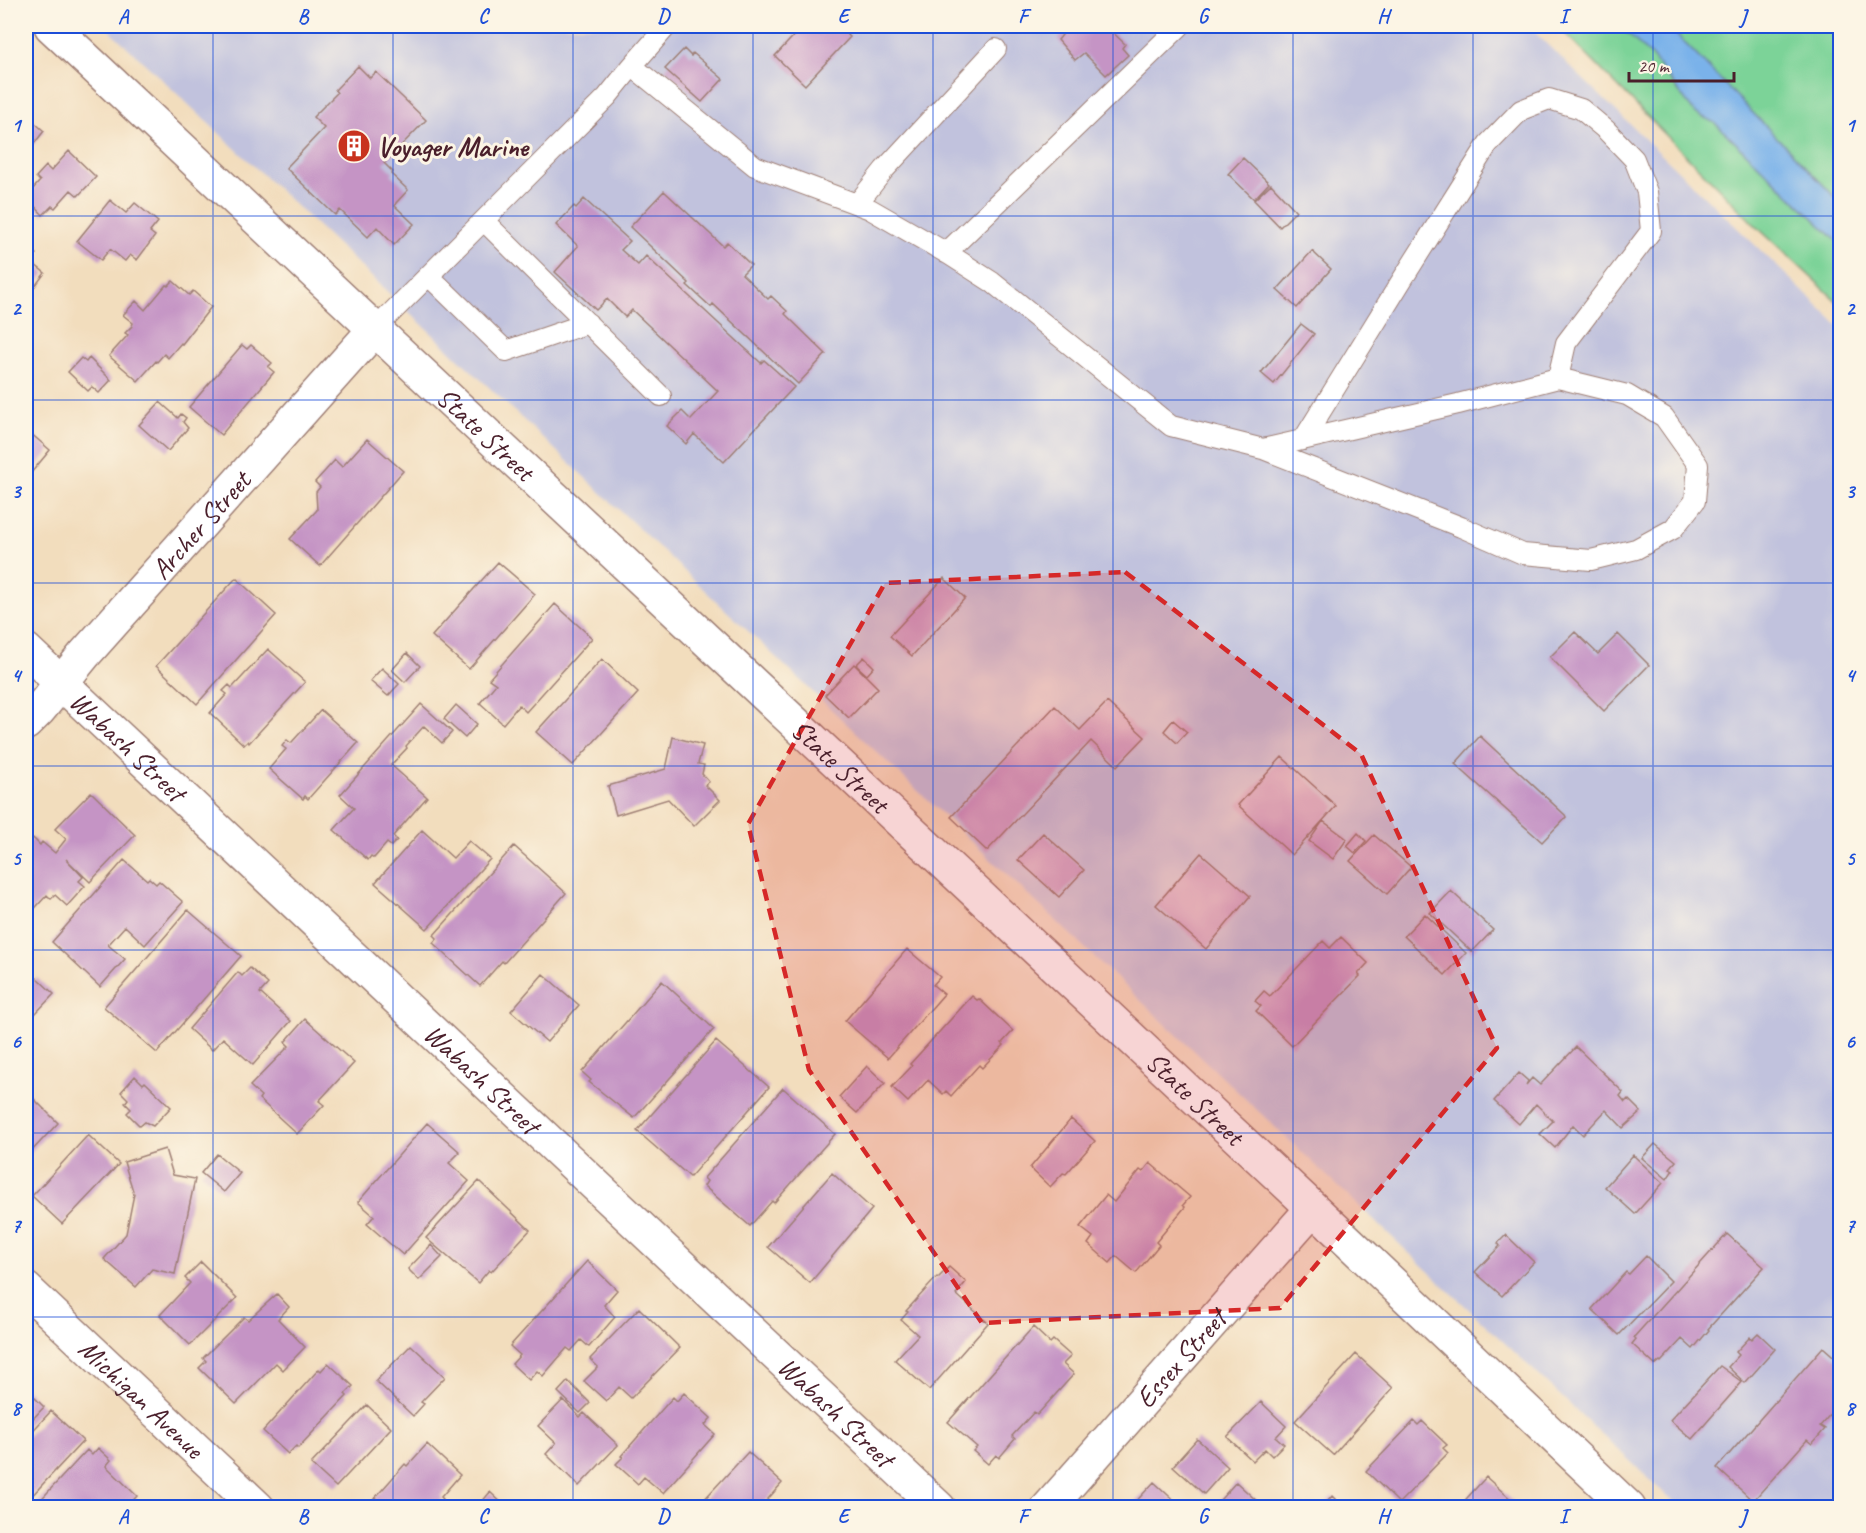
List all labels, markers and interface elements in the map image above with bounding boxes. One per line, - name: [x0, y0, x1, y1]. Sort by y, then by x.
- text: A: [118, 4, 130, 29]
- text: B: [298, 4, 310, 29]
- text: C: [478, 4, 490, 29]
- text: D: [657, 4, 671, 29]
- text: E: [838, 4, 852, 29]
- text: F: [1018, 4, 1032, 29]
- text: G: [1198, 4, 1211, 29]
- text: H: [1377, 4, 1392, 29]
- text: I: [1559, 4, 1572, 29]
- text: J: [1738, 4, 1750, 29]
- scale bar: [1629, 45, 1734, 83]
- text: 20 m: [1638, 55, 1671, 77]
- text: 1: [12, 113, 23, 138]
- text: 1: [1846, 113, 1857, 138]
- building icon: Voyager Marine: [336, 128, 372, 164]
- place label: Voyager Marine: [377, 129, 530, 164]
- text: 2: [12, 296, 23, 321]
- text: 2: [1846, 296, 1857, 321]
- street label: State Street: [429, 380, 544, 490]
- street label: Archer Street: [143, 462, 260, 586]
- text: 3: [12, 479, 23, 504]
- text: 3: [1846, 479, 1857, 504]
- text: 4: [12, 663, 24, 688]
- text: 4: [1846, 663, 1858, 688]
- street label: Wabash Street: [63, 684, 196, 812]
- street label: State Street: [784, 712, 899, 822]
- text: 5: [12, 846, 23, 871]
- text: 5: [1846, 846, 1857, 871]
- street label: Wabash Street: [417, 1016, 550, 1144]
- text: 6: [11, 1029, 22, 1054]
- text: 6: [1845, 1029, 1856, 1054]
- street label: State Street: [1139, 1044, 1253, 1154]
- text: 7: [12, 1213, 23, 1238]
- text: 7: [1846, 1213, 1857, 1238]
- street label: Essex Street: [1128, 1299, 1236, 1415]
- street label: Michigan Avenue: [71, 1331, 212, 1467]
- street label: Wabash Street: [771, 1349, 904, 1477]
- text: 8: [12, 1396, 24, 1421]
- text: 8: [1846, 1396, 1858, 1421]
- text: A: [118, 1504, 130, 1529]
- text: B: [298, 1504, 310, 1529]
- text: C: [478, 1504, 490, 1529]
- text: D: [657, 1504, 671, 1529]
- text: E: [838, 1504, 852, 1529]
- text: F: [1018, 1504, 1032, 1529]
- text: G: [1198, 1504, 1211, 1529]
- text: H: [1377, 1504, 1392, 1529]
- text: I: [1559, 1504, 1572, 1529]
- text: J: [1738, 1504, 1750, 1529]

